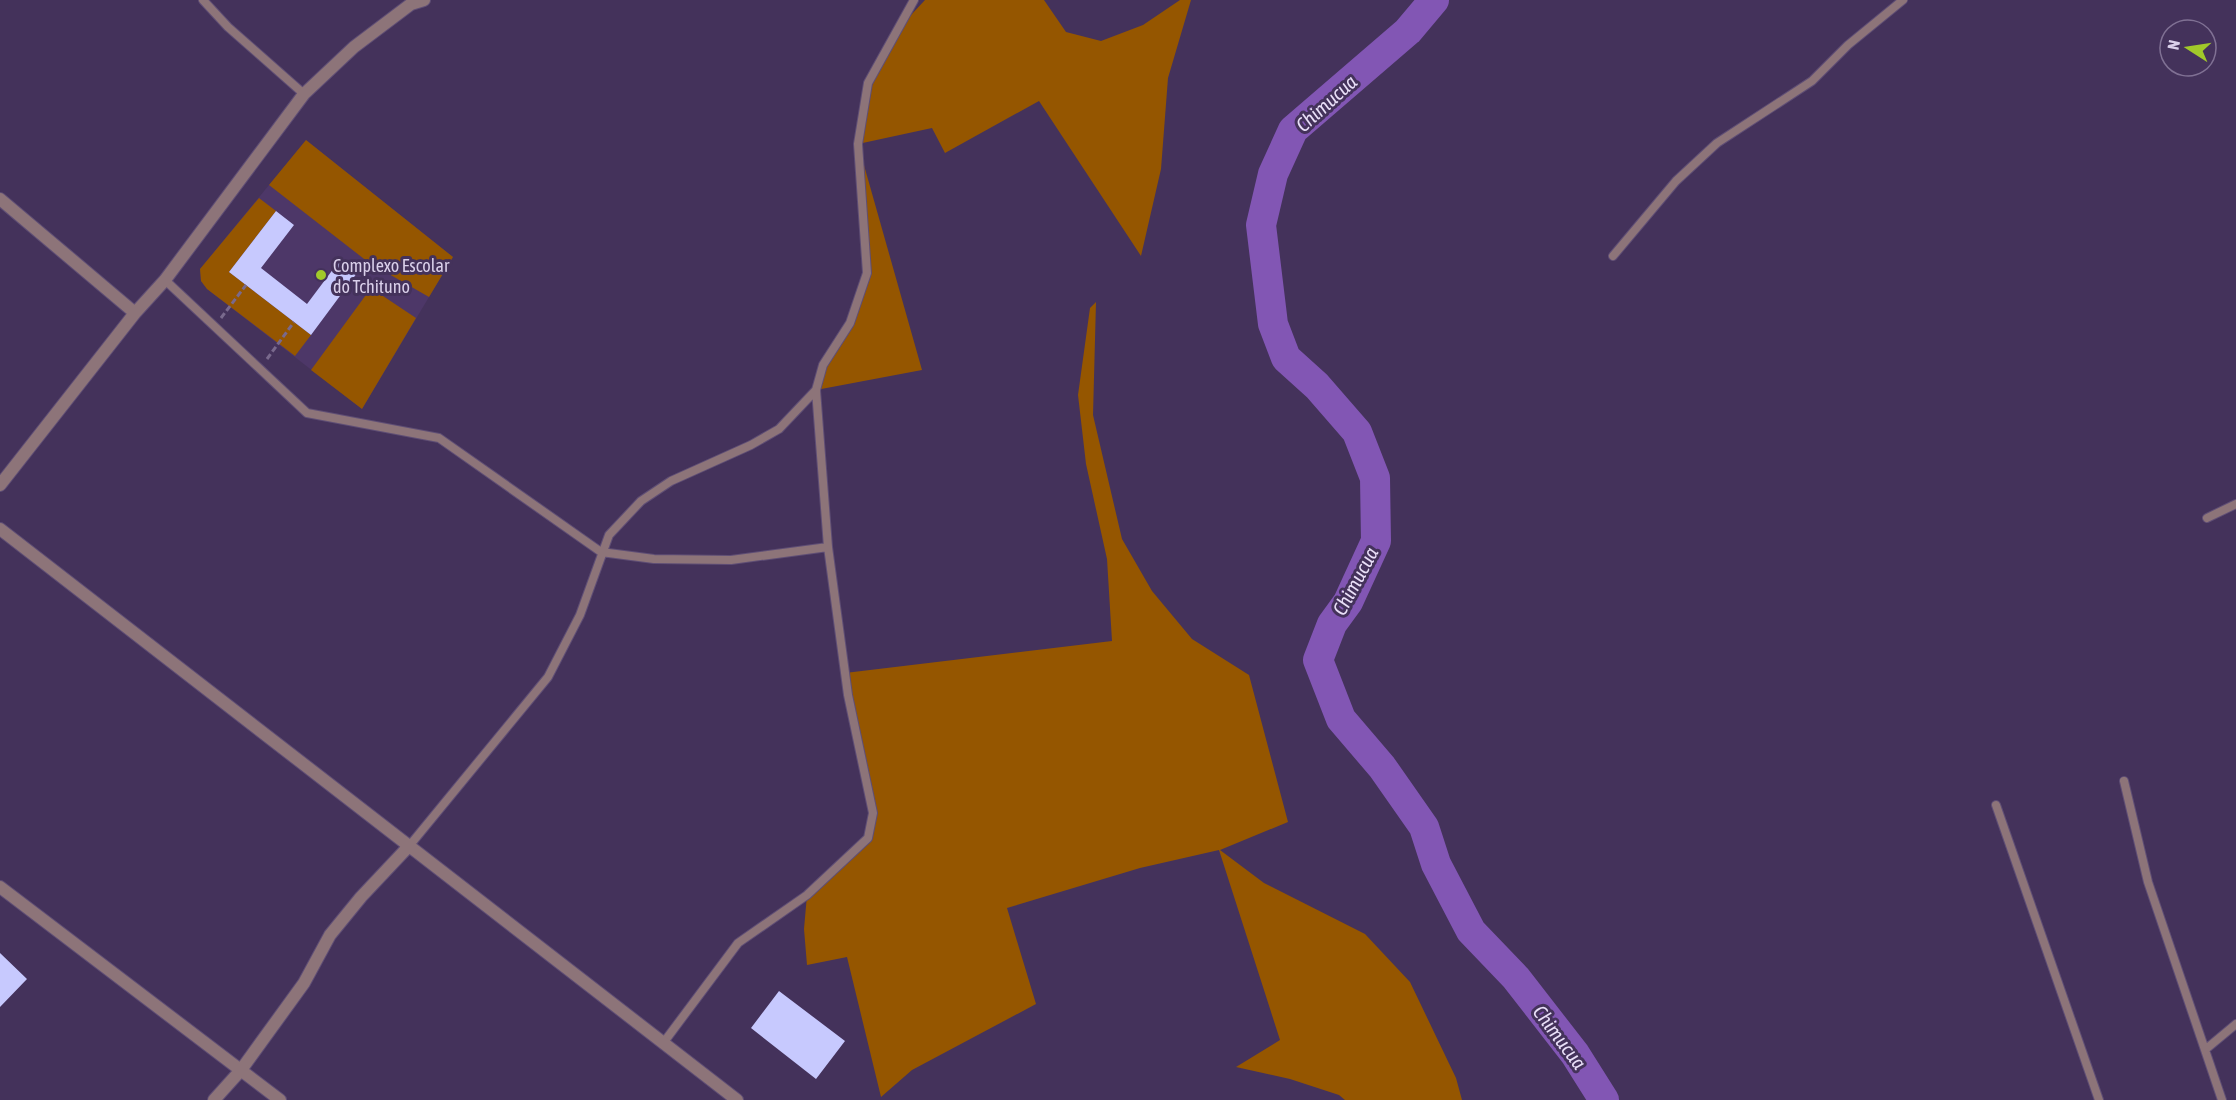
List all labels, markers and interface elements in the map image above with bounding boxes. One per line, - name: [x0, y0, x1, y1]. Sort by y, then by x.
- north arrow: [2158, 18, 2218, 78]
- text: N: [2164, 38, 2183, 51]
- water label: Chimucua: [1291, 70, 1361, 136]
- place label: Complexo Escolar do Tchituno: [333, 255, 450, 297]
- marker: Complexo Escolar do Tchituno: [314, 268, 328, 282]
- water label: Chimucua: [1328, 543, 1382, 619]
- water label: Chimucua: [1529, 1001, 1591, 1073]

